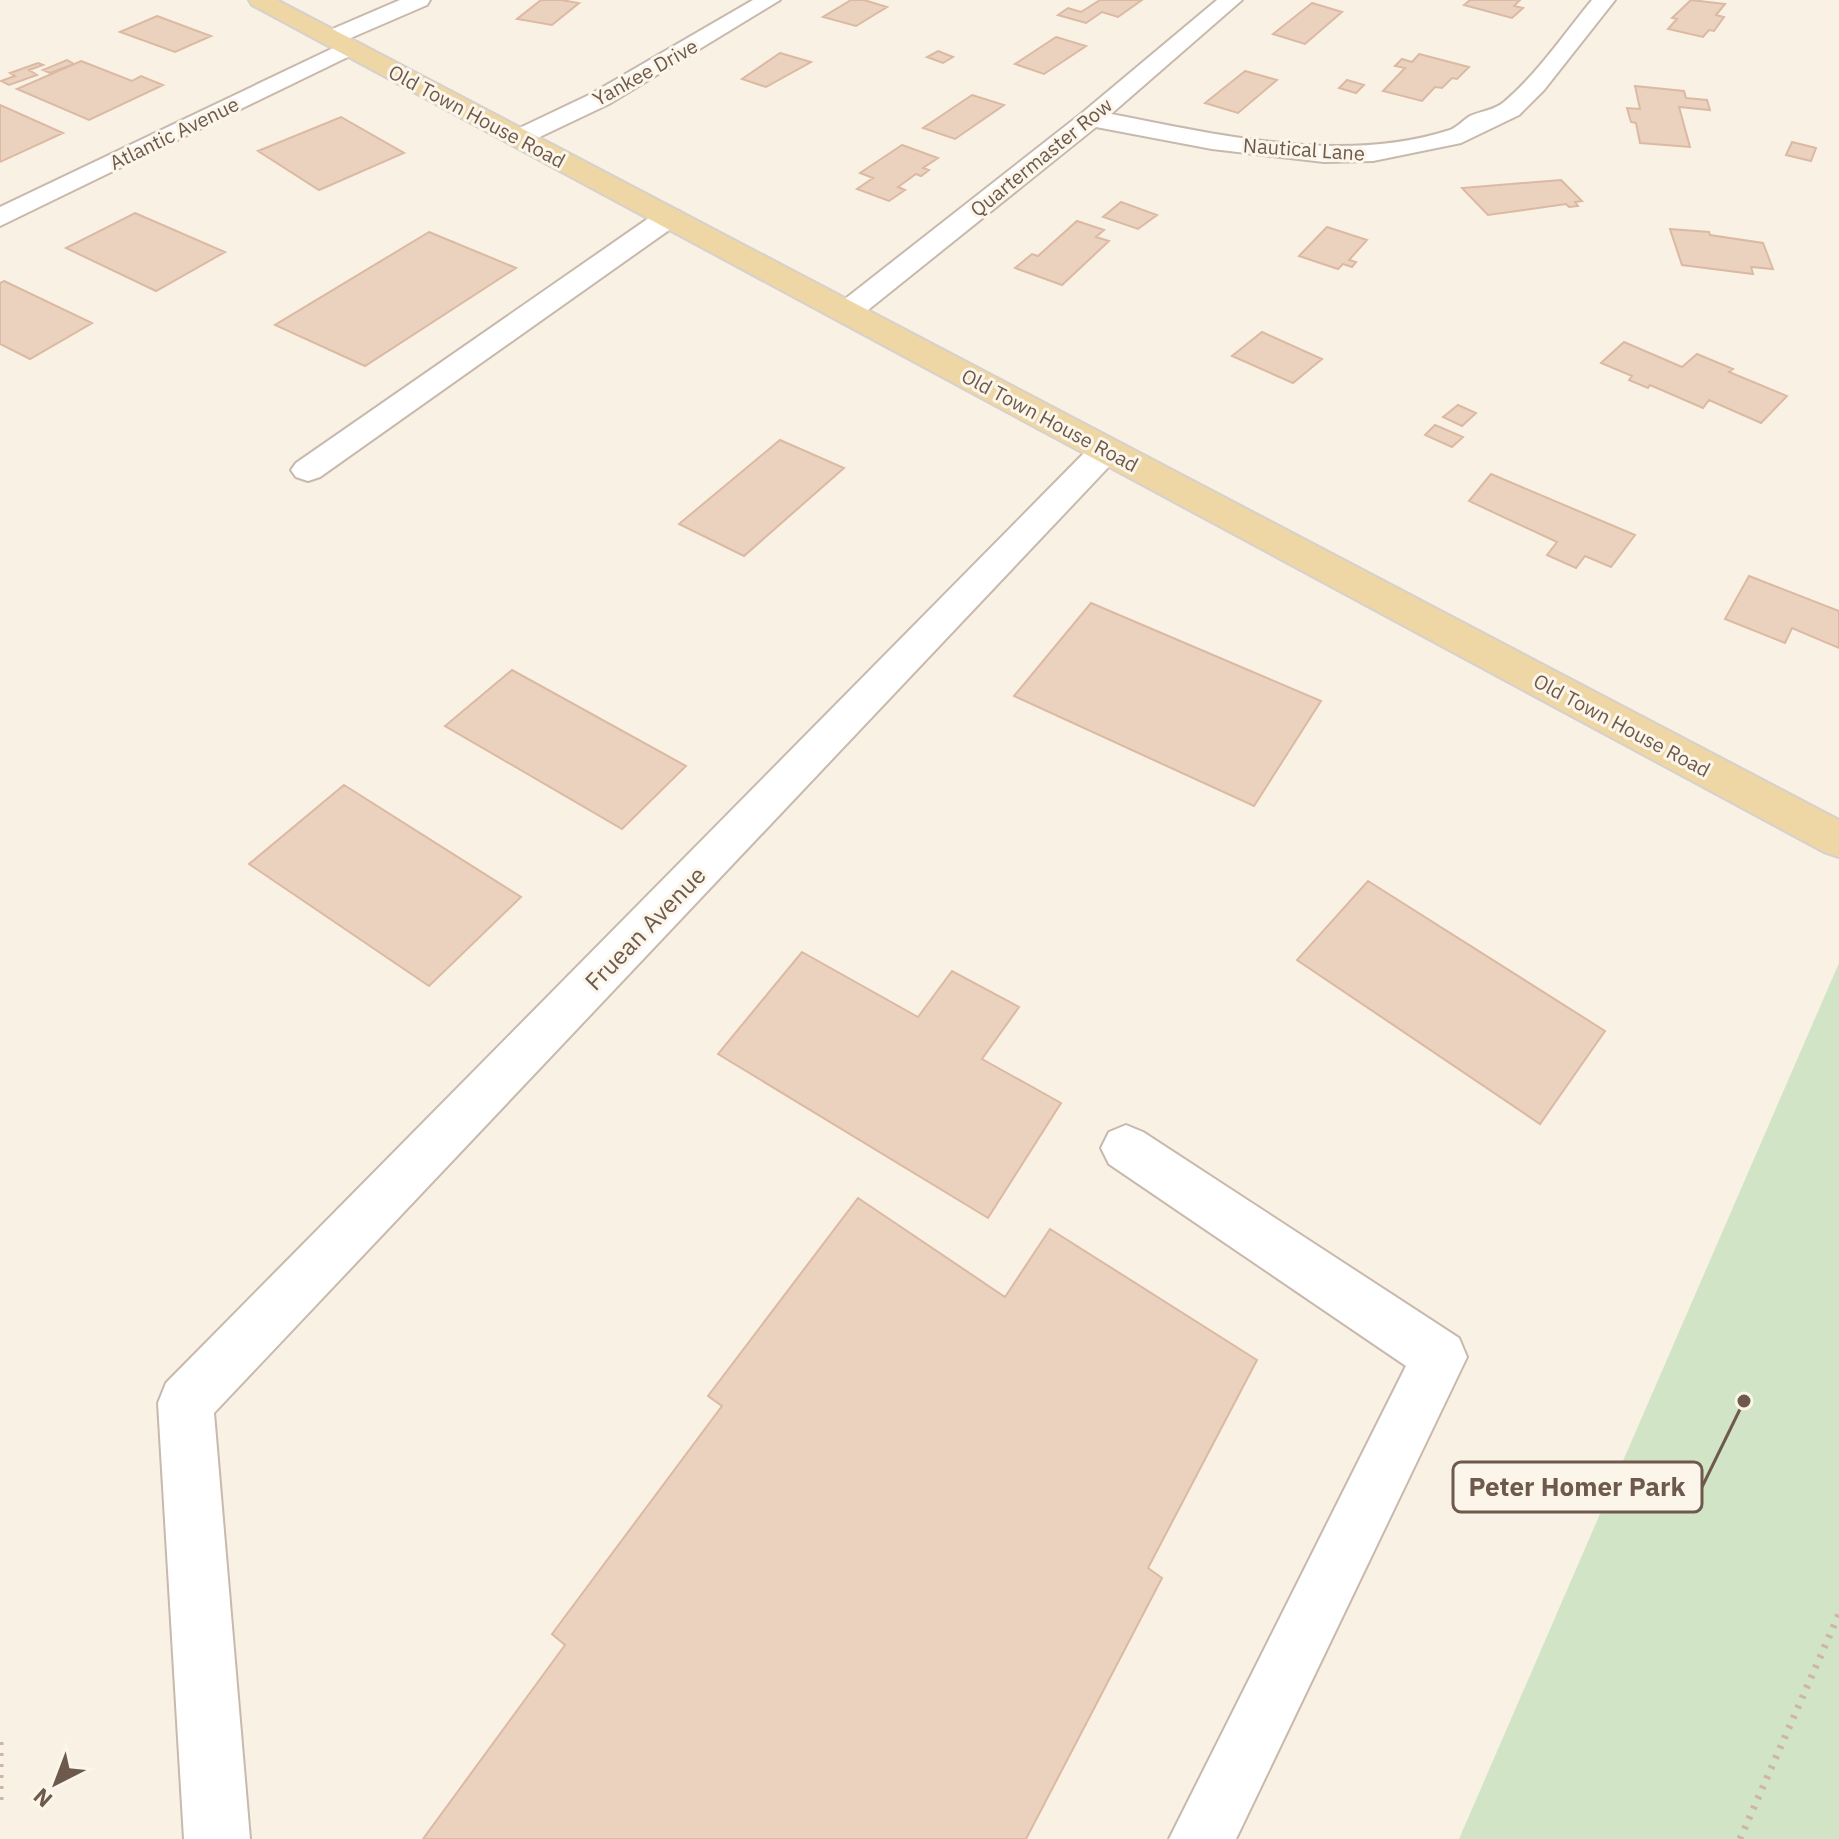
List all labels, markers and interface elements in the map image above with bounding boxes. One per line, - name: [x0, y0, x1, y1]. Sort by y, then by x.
- street label: Yankee Drive: [588, 32, 702, 112]
- street label: Old Town House Road: [384, 58, 570, 174]
- street label: Atlantic Avenue: [105, 90, 243, 176]
- street label: Quartermaster Row: [964, 91, 1118, 223]
- street label: Nautical Lane: [1242, 131, 1366, 167]
- street label: Old Town House Road: [957, 362, 1143, 478]
- street label: Old Town House Road: [1529, 667, 1715, 783]
- street label: Fruean Avenue: [578, 859, 712, 997]
- callout: Peter Homer Park: [1453, 1462, 1702, 1512]
- text: Peter Homer Park: [1468, 1469, 1686, 1503]
- north arrow: [16, 1743, 96, 1823]
- text: N: [27, 1782, 58, 1814]

